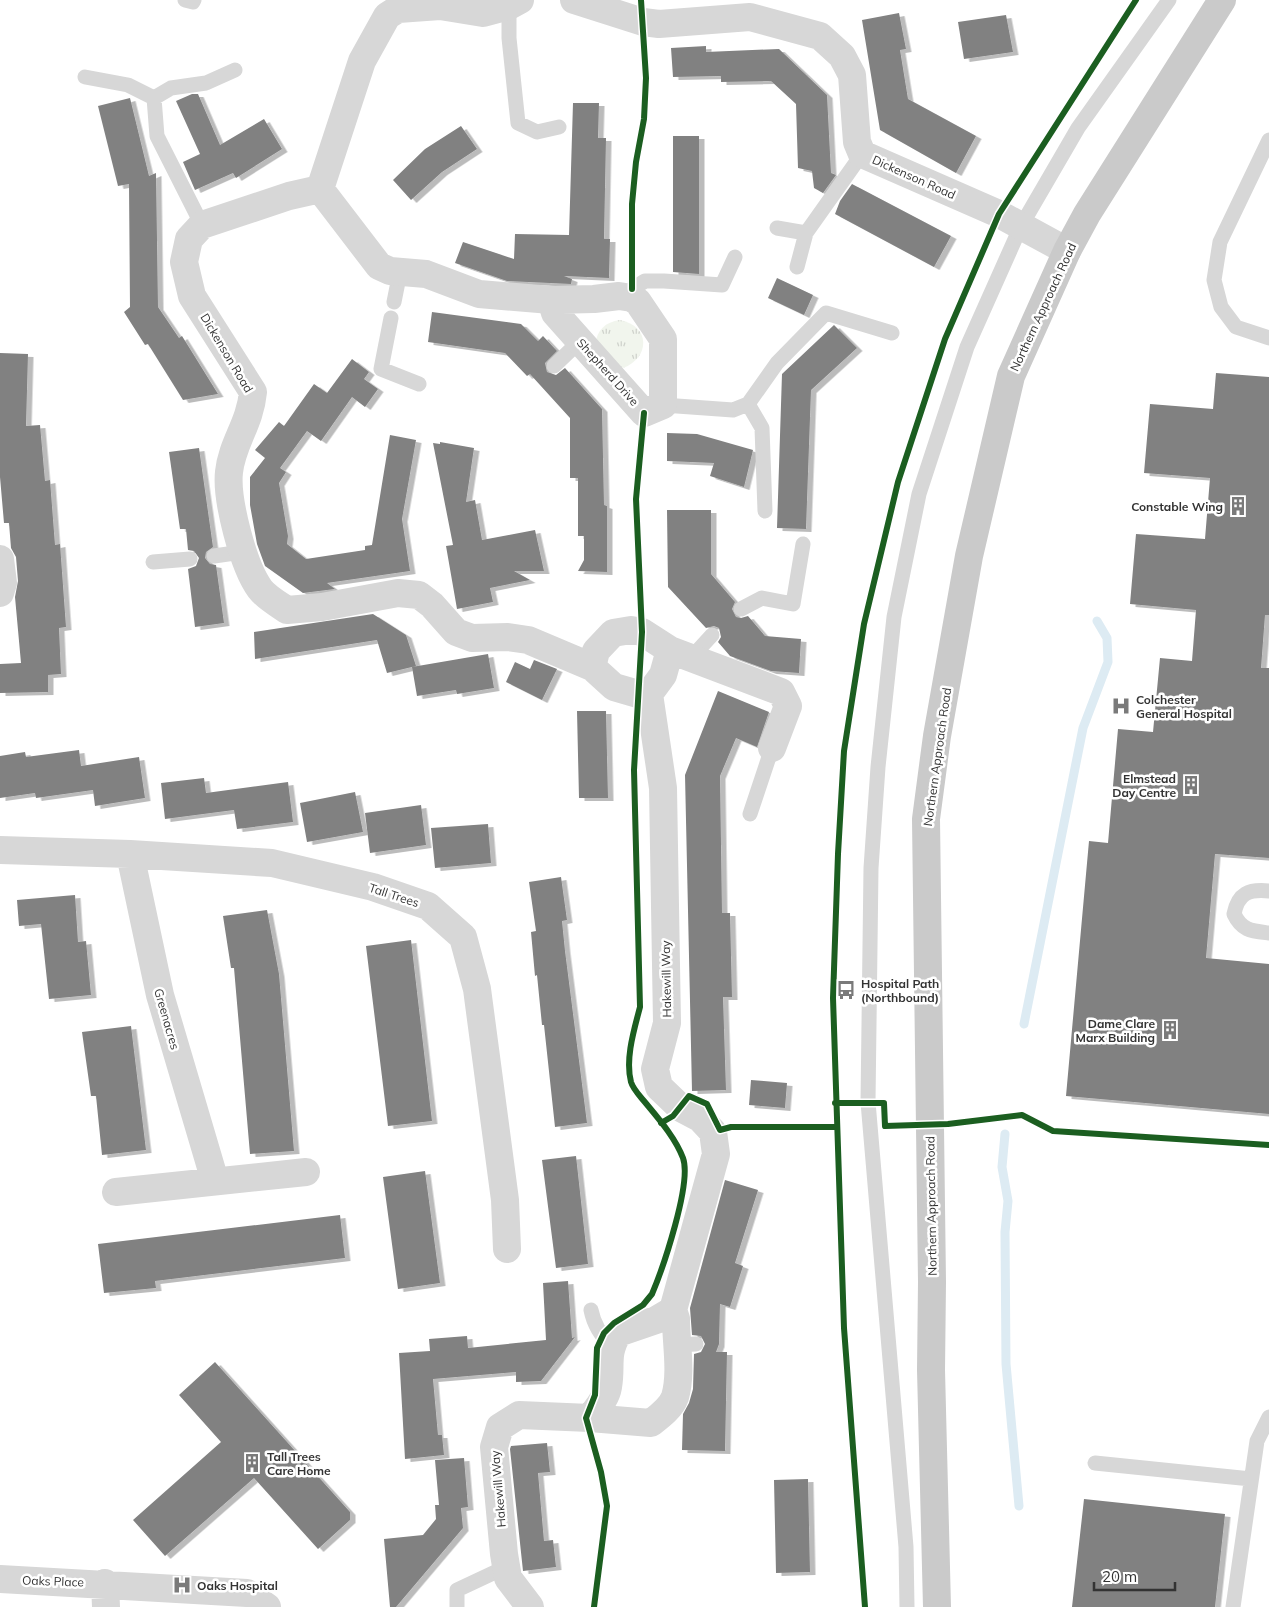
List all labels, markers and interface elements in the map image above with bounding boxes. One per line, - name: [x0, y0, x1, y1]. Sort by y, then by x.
- street label: Dickenson Road: [870, 152, 958, 202]
- street label: Northern Approach Road: [1007, 240, 1079, 374]
- street label: Dickenson Road: [197, 311, 257, 395]
- street label: Shepherd Drive: [574, 335, 642, 409]
- building icon: Constable Wing: [1227, 495, 1249, 517]
- place label: Constable Wing: [1131, 499, 1223, 514]
- street label: Northern Approach Road: [920, 687, 954, 827]
- place label: Colchester General Hospital: [1136, 692, 1232, 721]
- hospital icon: Colchester General Hospital: [1110, 695, 1132, 717]
- place label: Elmstead Day Centre: [1112, 771, 1176, 800]
- building icon: Elmstead Day Centre: [1180, 774, 1202, 796]
- street label: Tall Trees: [367, 880, 421, 910]
- street label: Hakewill Way: [658, 940, 674, 1018]
- place label: Hospital Path (Northbound): [861, 976, 939, 1005]
- bus stop icon: Hospital Path (Northbound): [835, 979, 857, 1001]
- street label: Greenacres: [151, 987, 183, 1051]
- place label: Dame Clare Marx Building: [1075, 1016, 1155, 1045]
- building icon: Dame Clare Marx Building: [1159, 1019, 1181, 1041]
- street label: Northern Approach Road: [922, 1136, 940, 1276]
- place label: Tall Trees Care Home: [267, 1449, 331, 1478]
- street label: Hakewill Way: [487, 1449, 509, 1528]
- building icon: Tall Trees Care Home: [241, 1452, 263, 1474]
- scale bar: [1094, 1560, 1175, 1592]
- text: 20 m: [1102, 1567, 1137, 1586]
- street label: Oaks Place: [22, 1572, 84, 1590]
- hospital icon: Oaks Hospital: [171, 1574, 193, 1596]
- place label: Oaks Hospital: [197, 1578, 278, 1593]

